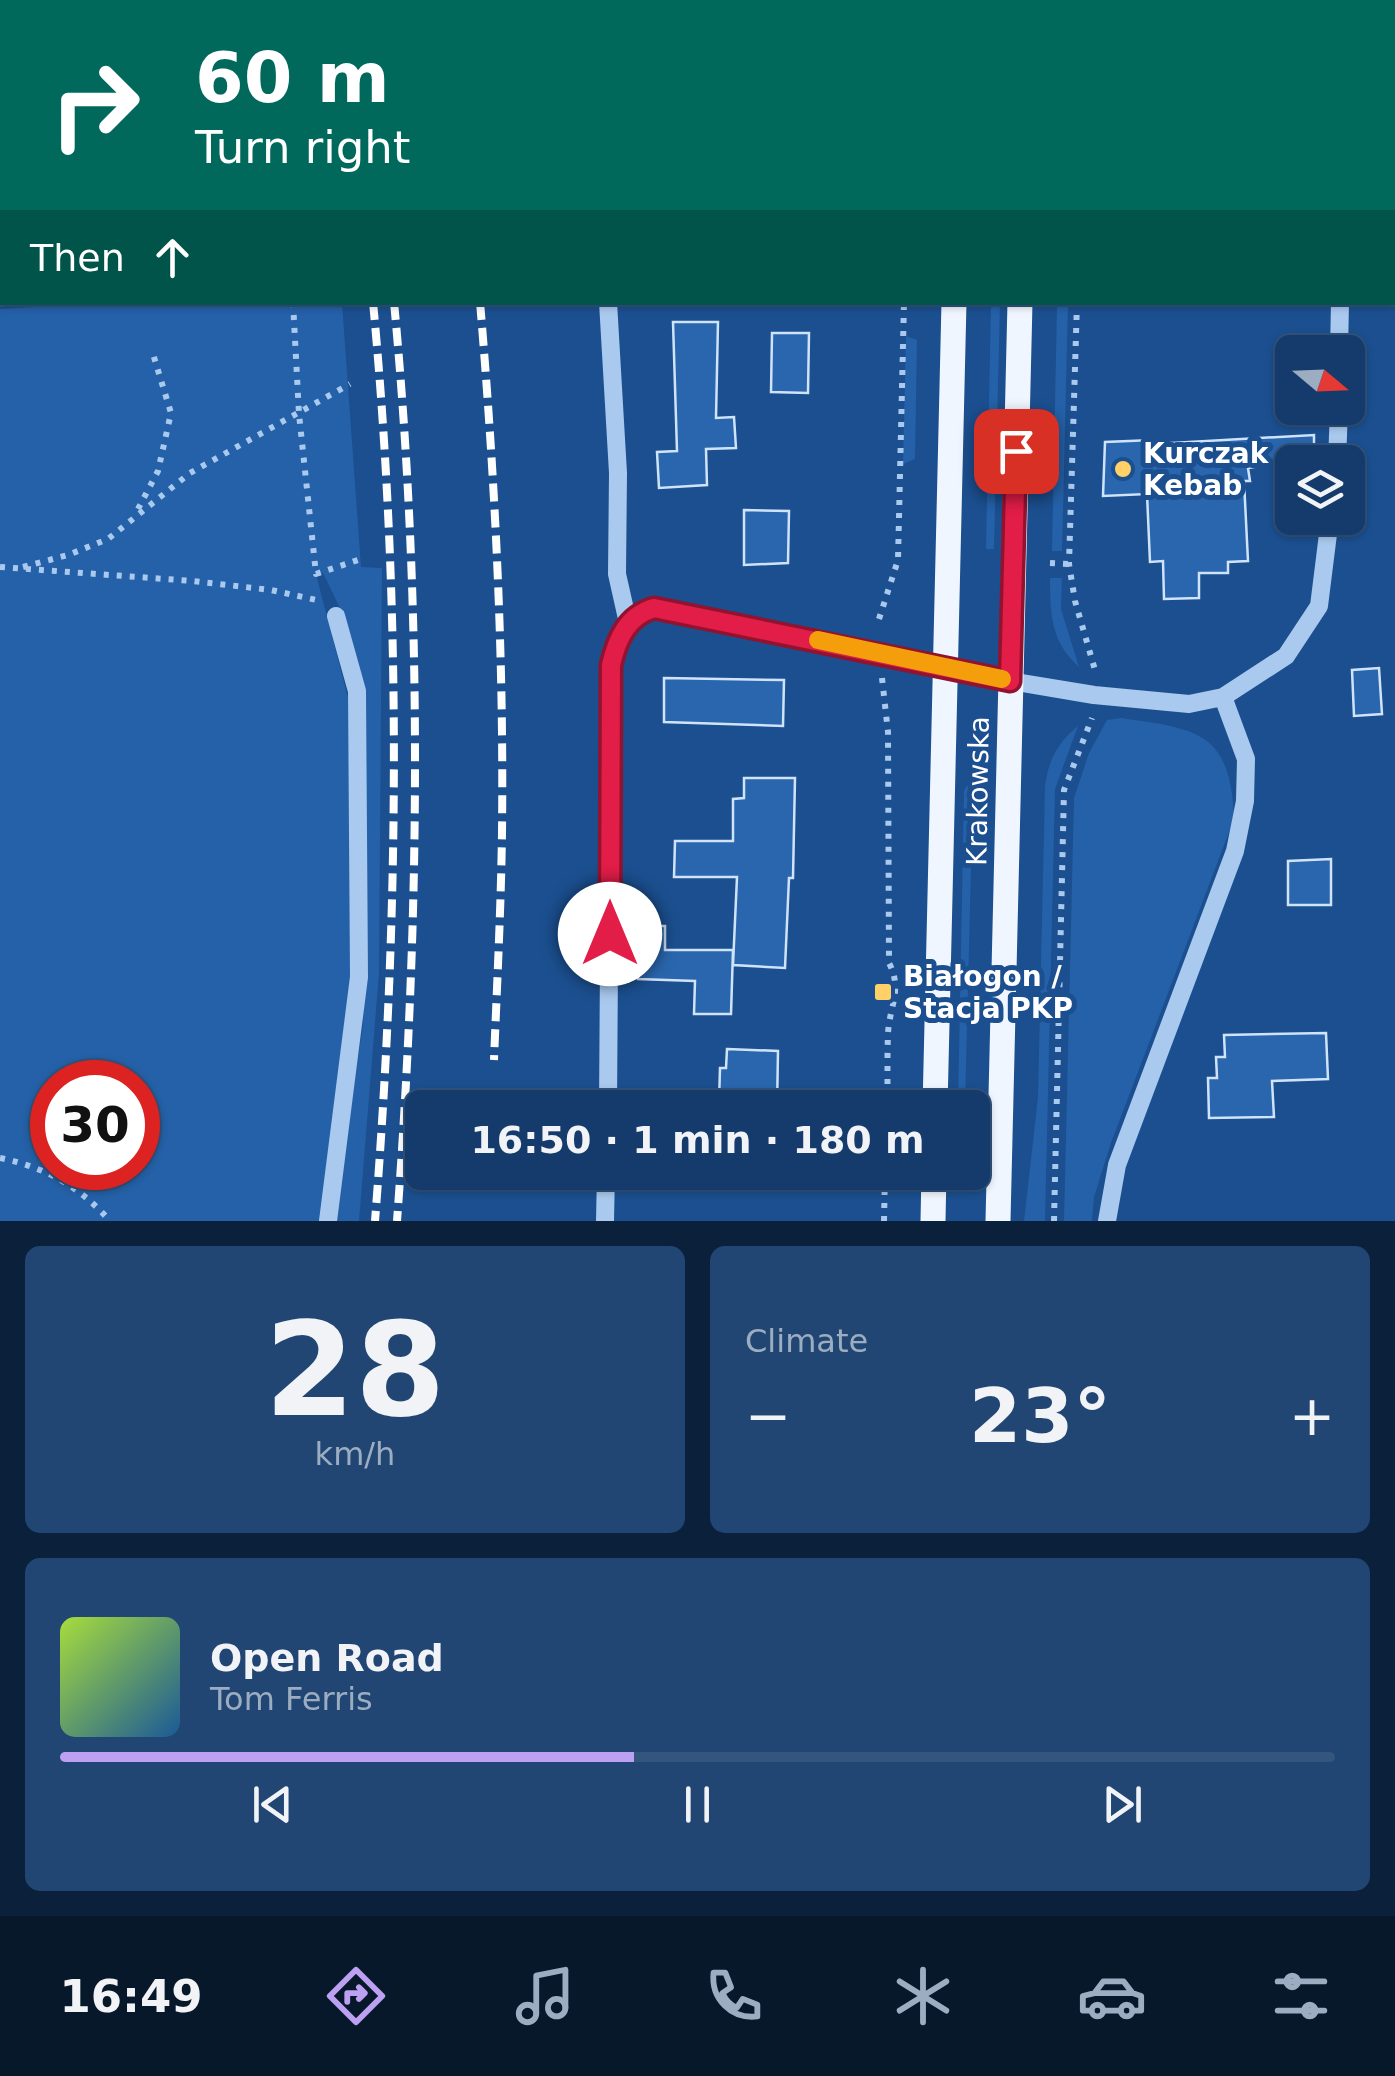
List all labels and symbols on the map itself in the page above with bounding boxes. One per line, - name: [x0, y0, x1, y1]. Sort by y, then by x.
- north arrow: [1275, 335, 1365, 425]
- pin: [974, 409, 1059, 494]
- place label: Kurczak Kebab: [1143, 437, 1270, 502]
- marker: Kurczak Kebab: [1112, 458, 1134, 480]
- street label: Krakowska: [960, 716, 996, 866]
- position arrow: [558, 882, 662, 986]
- place label: Białogon / Stacja PKP: [903, 960, 1073, 1025]
- marker: Białogon / Stacja PKP: [872, 981, 894, 1003]
- speed limit sign: 30: [30, 1060, 160, 1190]

